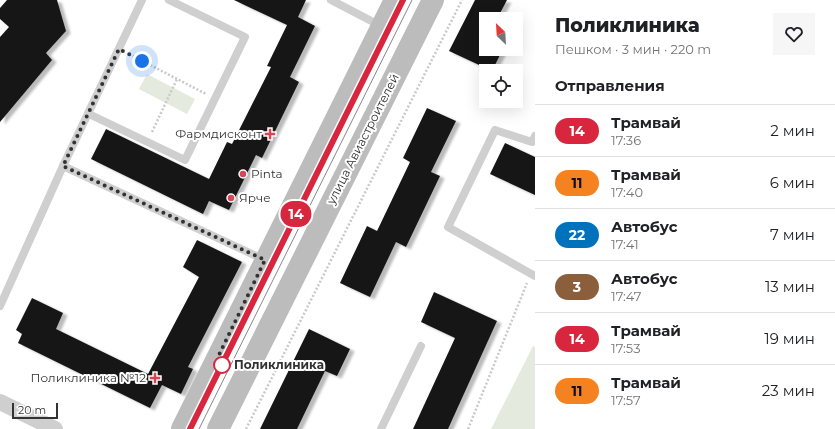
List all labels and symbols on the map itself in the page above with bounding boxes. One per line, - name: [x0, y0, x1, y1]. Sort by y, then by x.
- north arrow: [479, 12, 523, 56]
- your location: [132, 51, 152, 71]
- street label: улица Авиастроителей: [323, 71, 402, 207]
- place label: Фармдисконт: [175, 126, 262, 141]
- marker: Фармдисконт: [265, 129, 275, 139]
- place label: Pinta: [251, 166, 283, 181]
- marker: Pinta: [238, 169, 248, 179]
- place label: Ярче: [239, 190, 271, 205]
- marker: Ярче: [226, 193, 236, 203]
- line badge: 14: [278, 201, 314, 227]
- marker: Поликлиника: [213, 356, 231, 374]
- place label: Поликлиника: [234, 357, 324, 372]
- place label: Поликлиника №12: [31, 370, 146, 385]
- marker: Поликлиника №12: [149, 372, 161, 384]
- scale bar: [12, 401, 58, 420]

